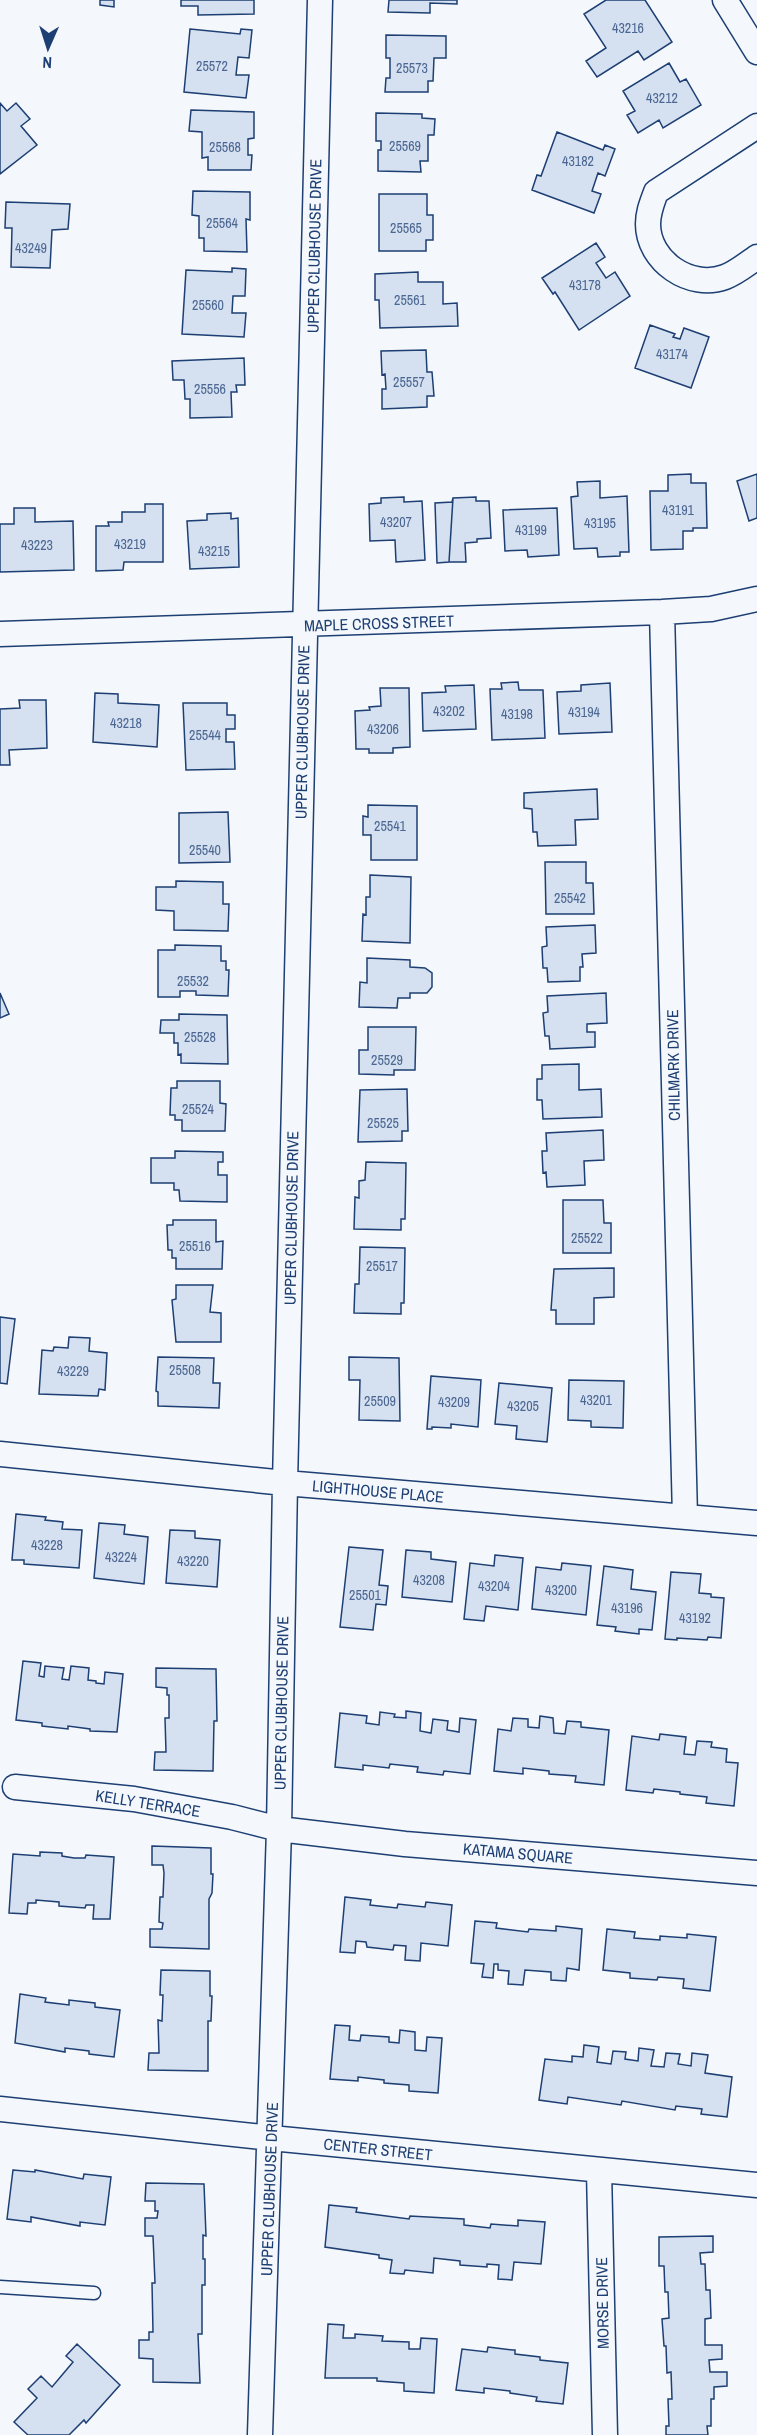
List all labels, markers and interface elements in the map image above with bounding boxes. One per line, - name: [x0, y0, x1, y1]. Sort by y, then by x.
- north arrow: [18, 18, 78, 78]
- house number: 43216: [612, 19, 644, 37]
- text: N: [42, 52, 53, 74]
- house number: 25572: [196, 57, 228, 75]
- house number: 25573: [396, 59, 428, 77]
- house number: 43212: [646, 89, 678, 107]
- house number: 25569: [389, 137, 421, 155]
- house number: 25568: [209, 138, 241, 156]
- house number: 43182: [562, 152, 594, 170]
- street label: UPPER CLUBHOUSE DRIVE: [301, 159, 327, 333]
- house number: 25564: [206, 214, 239, 232]
- house number: 25565: [390, 219, 422, 237]
- house number: 43249: [15, 239, 47, 257]
- house number: 43178: [569, 276, 601, 294]
- house number: 25561: [394, 291, 427, 309]
- house number: 25560: [192, 296, 224, 314]
- house number: 43174: [656, 345, 689, 363]
- house number: 25557: [393, 373, 425, 391]
- house number: 25556: [194, 380, 226, 398]
- house number: 43191: [662, 501, 695, 519]
- house number: 43207: [380, 513, 412, 531]
- house number: 43195: [584, 514, 616, 532]
- house number: 43199: [515, 521, 547, 539]
- house number: 43219: [114, 535, 146, 553]
- house number: 43223: [21, 536, 53, 554]
- house number: 43215: [198, 542, 230, 560]
- street label: MAPLE CROSS STREET: [304, 609, 454, 637]
- street label: UPPER CLUBHOUSE DRIVE: [289, 645, 315, 819]
- house number: 43202: [433, 702, 465, 720]
- house number: 43194: [568, 703, 601, 721]
- house number: 43198: [501, 705, 533, 723]
- house number: 43218: [110, 714, 142, 732]
- house number: 43206: [367, 720, 399, 738]
- house number: 25544: [189, 726, 222, 744]
- house number: 25541: [374, 817, 407, 835]
- house number: 25540: [189, 841, 221, 859]
- house number: 25542: [554, 889, 586, 907]
- house number: 25532: [177, 972, 209, 990]
- street label: CHILMARK DRIVE: [661, 1009, 685, 1121]
- house number: 25528: [184, 1028, 216, 1046]
- house number: 25529: [371, 1051, 403, 1069]
- house number: 25524: [182, 1100, 215, 1118]
- house number: 25525: [367, 1114, 399, 1132]
- street label: UPPER CLUBHOUSE DRIVE: [278, 1131, 304, 1305]
- house number: 25522: [571, 1229, 603, 1247]
- house number: 25516: [179, 1237, 211, 1255]
- house number: 25517: [366, 1257, 398, 1275]
- house number: 25508: [169, 1361, 201, 1379]
- house number: 43229: [57, 1362, 89, 1380]
- house number: 43201: [580, 1391, 613, 1409]
- house number: 25509: [364, 1392, 396, 1410]
- house number: 43209: [438, 1393, 470, 1411]
- house number: 43205: [507, 1397, 539, 1415]
- street label: LIGHTHOUSE PLACE: [311, 1474, 445, 1508]
- house number: 43228: [31, 1536, 63, 1554]
- house number: 43224: [105, 1548, 138, 1566]
- house number: 43220: [177, 1552, 209, 1570]
- house number: 43208: [413, 1571, 445, 1589]
- house number: 43204: [478, 1577, 511, 1595]
- house number: 43200: [545, 1581, 577, 1599]
- house number: 25501: [349, 1586, 382, 1604]
- house number: 43196: [611, 1599, 643, 1617]
- house number: 43192: [679, 1609, 711, 1627]
- street label: UPPER CLUBHOUSE DRIVE: [268, 1616, 294, 1790]
- street label: KELLY TERRACE: [94, 1784, 202, 1822]
- street label: KATAMA SQUARE: [462, 1837, 574, 1869]
- street label: UPPER CLUBHOUSE DRIVE: [255, 2102, 283, 2276]
- street label: CENTER STREET: [322, 2132, 434, 2166]
- street label: MORSE DRIVE: [590, 2257, 614, 2349]

